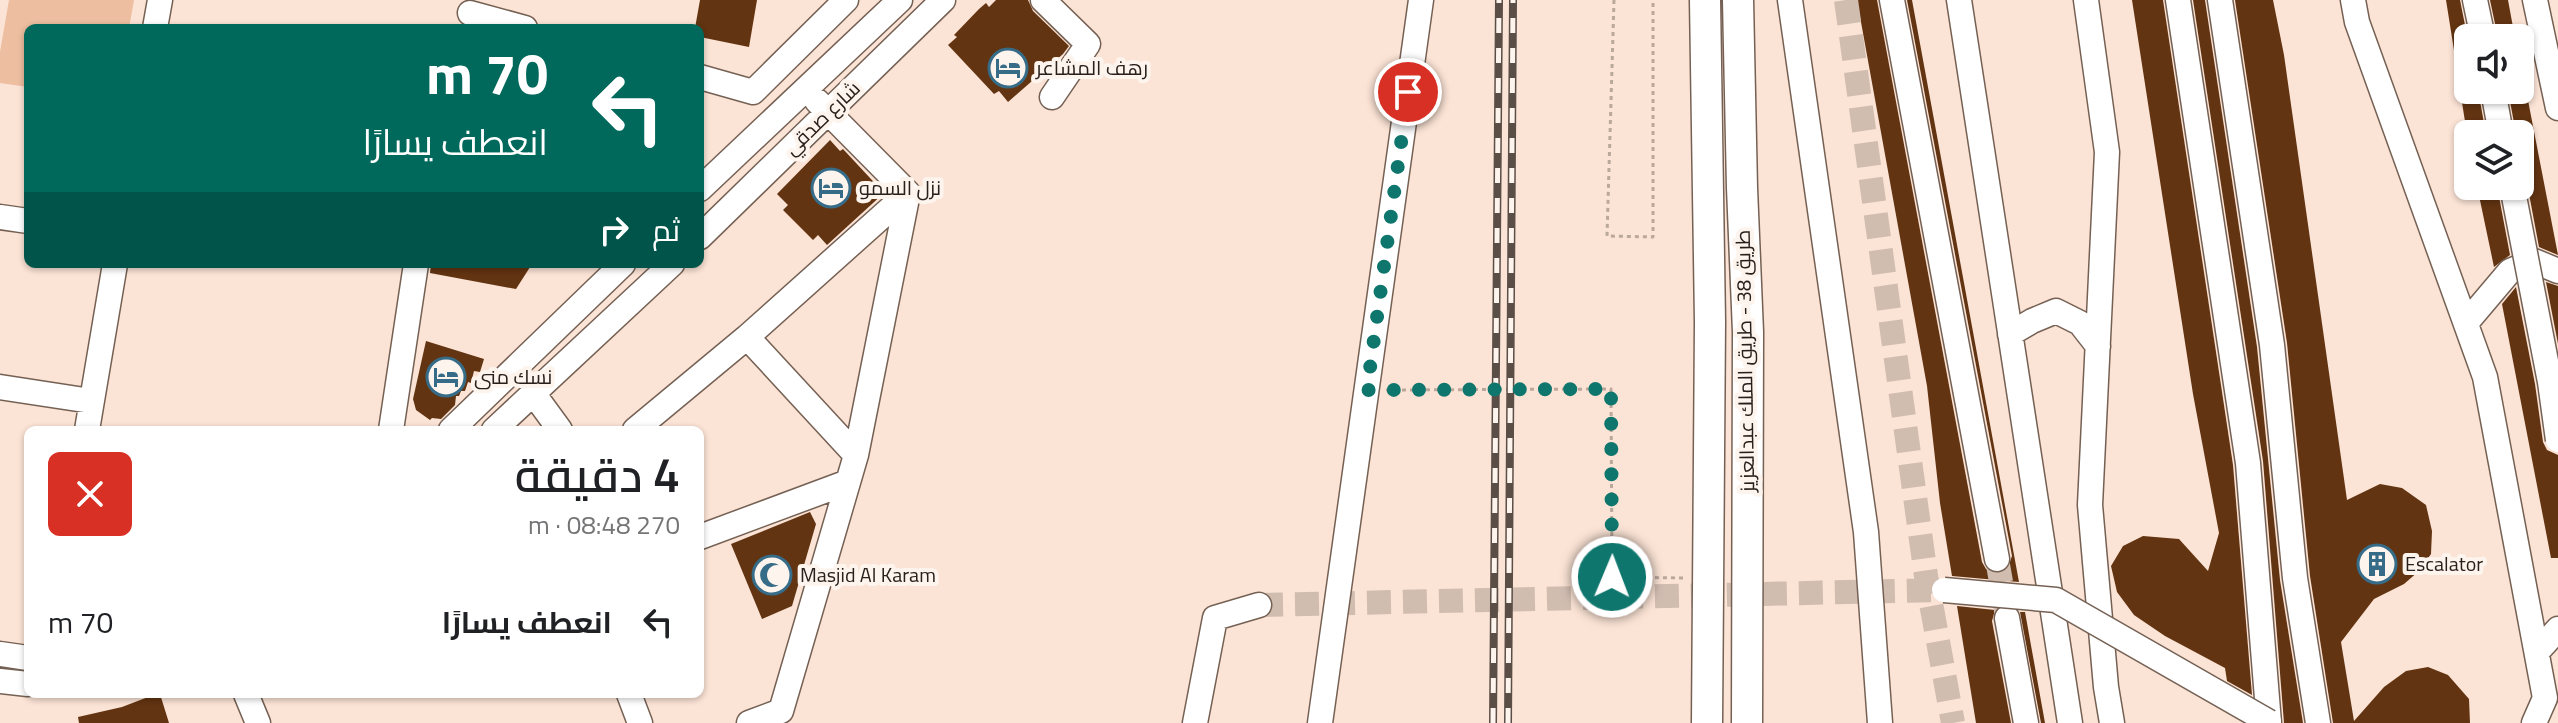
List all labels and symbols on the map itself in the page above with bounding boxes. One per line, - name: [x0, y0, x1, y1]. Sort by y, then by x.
- hotel icon: رهف المشاعر: [987, 47, 1029, 89]
- place label: رهف المشاعر: [1035, 52, 1148, 83]
- pin: [1374, 58, 1442, 126]
- street label: شارع صدقي: [776, 73, 868, 163]
- hotel icon: نزل السمو: [810, 167, 852, 209]
- place label: نزل السمو: [859, 172, 941, 203]
- street label: طريق 38 - طريق الملك عبدالعزيز: [1727, 230, 1762, 493]
- hotel icon: نسك منى: [425, 356, 467, 398]
- place label: نسك منى: [474, 361, 552, 392]
- position arrow: [1570, 535, 1654, 619]
- building icon: Escalator: [2356, 543, 2398, 585]
- place label: Escalator: [2405, 548, 2483, 579]
- mosque icon: Masjid Al Karam: [751, 554, 793, 596]
- place label: Masjid Al Karam: [800, 559, 936, 590]

